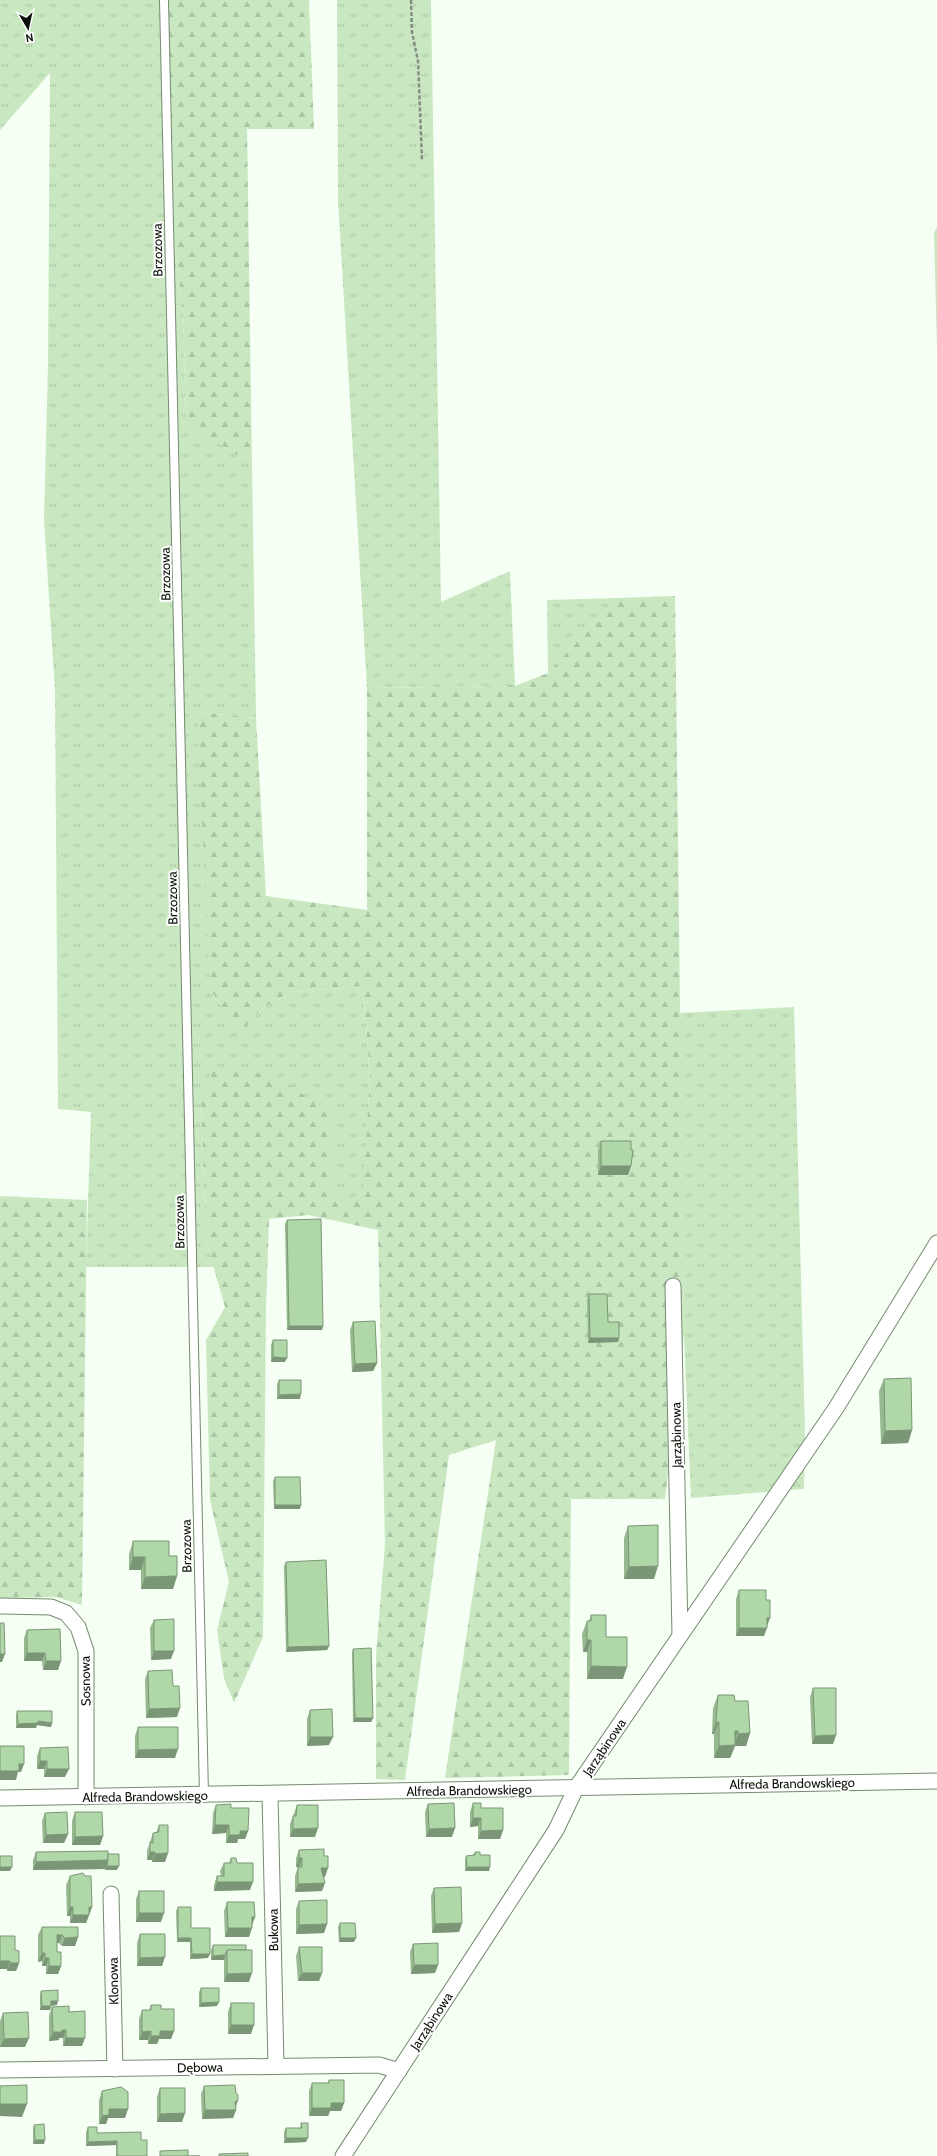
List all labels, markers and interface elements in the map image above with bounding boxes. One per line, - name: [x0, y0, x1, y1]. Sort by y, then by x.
- north arrow: [8, 8, 48, 48]
- text: N: [25, 30, 35, 45]
- street label: Brzozowa: [149, 222, 165, 277]
- street label: Brzozowa: [157, 546, 173, 601]
- street label: Brzozowa: [164, 870, 180, 925]
- street label: Brzozowa: [171, 1194, 187, 1249]
- street label: Jarząbinowa: [667, 1401, 685, 1469]
- street label: Brzozowa: [178, 1518, 194, 1573]
- street label: Sosnowa: [77, 1655, 93, 1706]
- street label: Jarząbinowa: [578, 1715, 629, 1780]
- street label: Alfreda Brandowskiego: [729, 1774, 855, 1792]
- street label: Alfreda Brandowskiego: [406, 1781, 532, 1799]
- street label: Alfreda Brandowskiego: [82, 1787, 208, 1805]
- street label: Bukowa: [265, 1908, 281, 1952]
- street label: Klonowa: [105, 1956, 121, 2005]
- street label: Jarząbinowa: [406, 1988, 456, 2054]
- street label: Dębowa: [177, 2059, 224, 2075]

